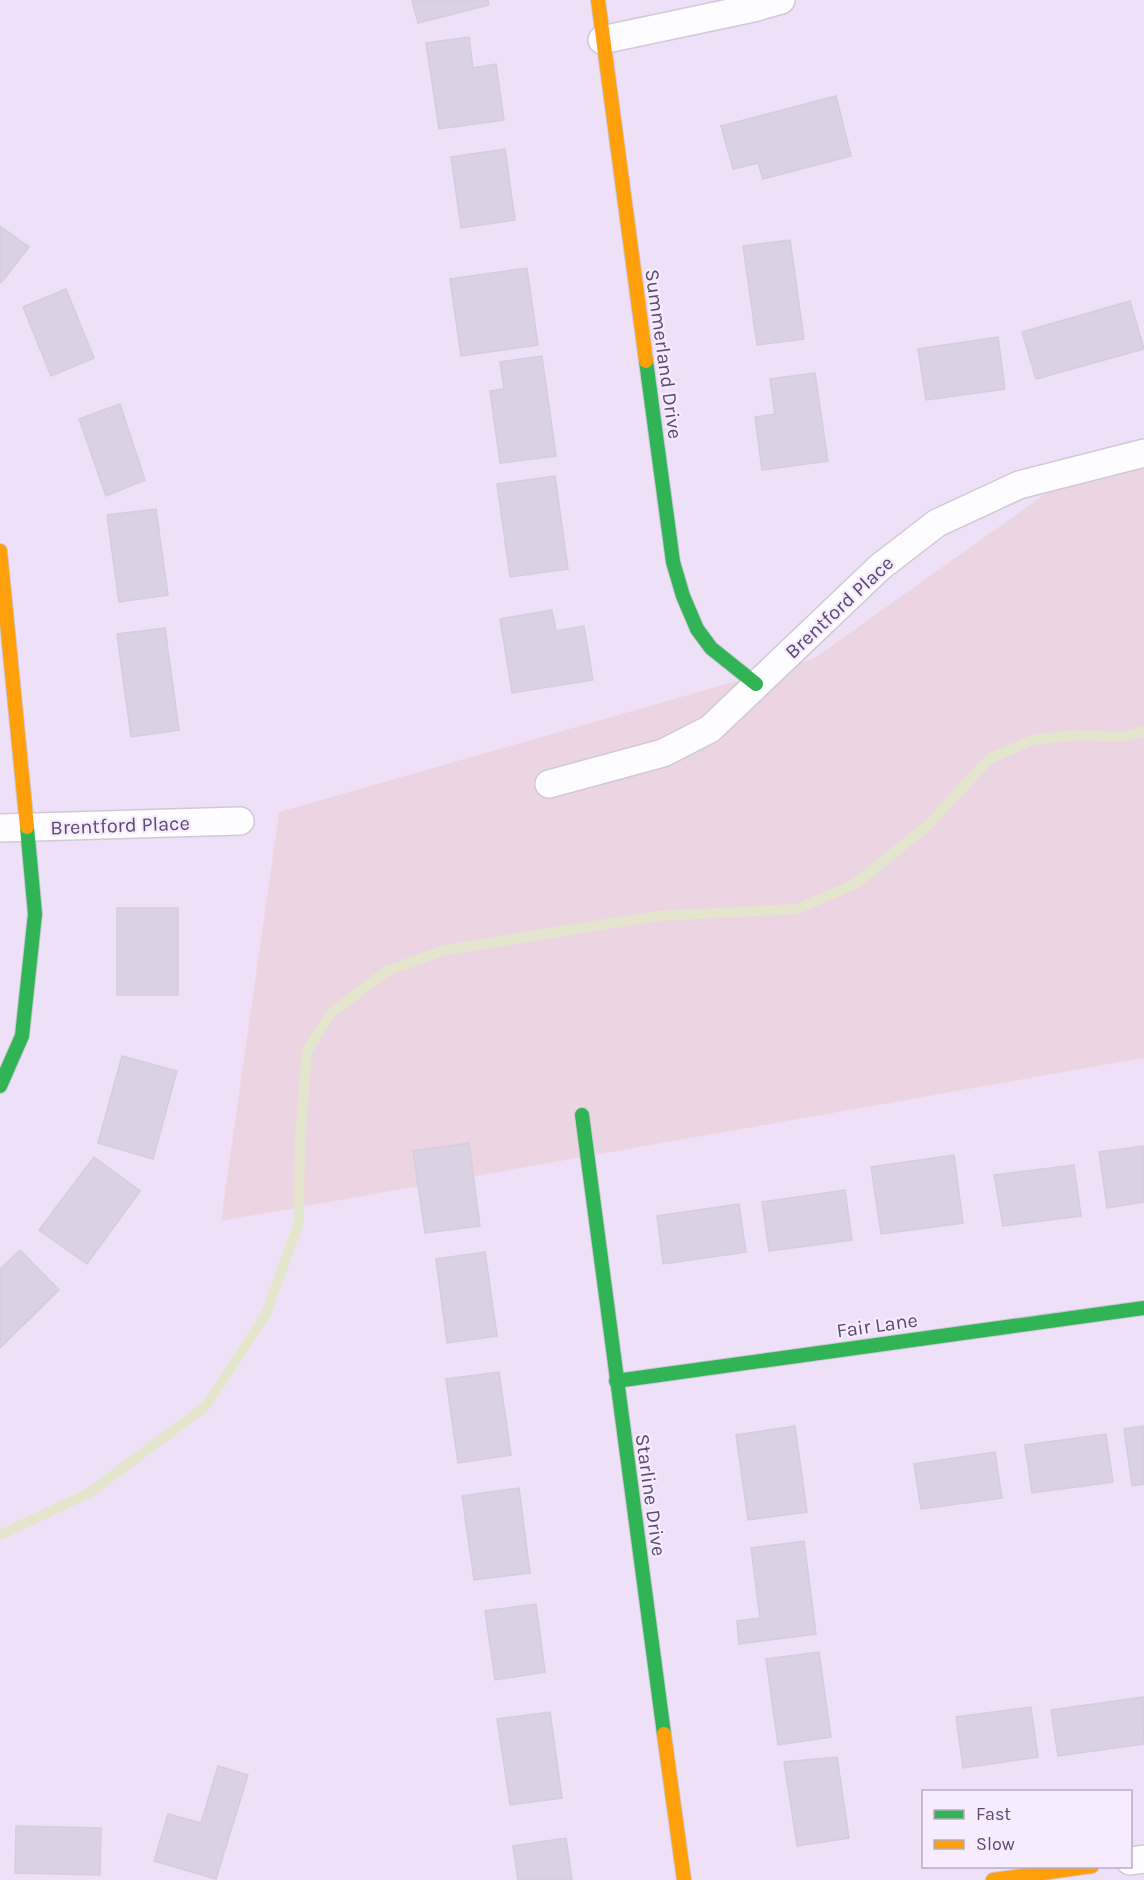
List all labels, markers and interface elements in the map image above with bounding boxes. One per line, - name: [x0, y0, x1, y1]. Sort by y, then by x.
- street label: Summerland Drive: [640, 268, 687, 440]
- street label: Brentford Place: [781, 551, 898, 663]
- street label: Brentford Place: [50, 812, 190, 839]
- street label: Fair Lane: [835, 1308, 919, 1343]
- street label: Starline Drive: [631, 1432, 670, 1558]
- legend: [922, 1790, 1132, 1868]
- text: Fast: [976, 1803, 1011, 1825]
- text: Slow: [976, 1833, 1015, 1855]

